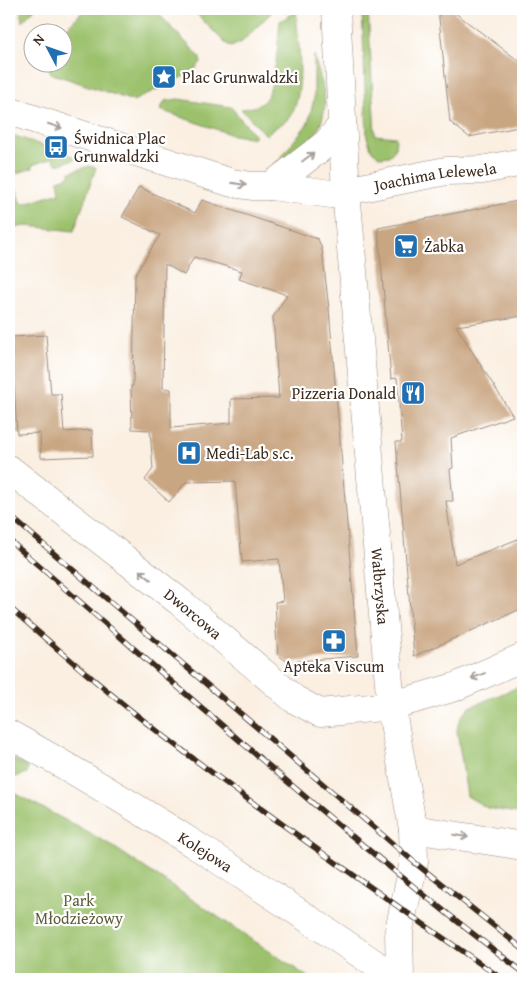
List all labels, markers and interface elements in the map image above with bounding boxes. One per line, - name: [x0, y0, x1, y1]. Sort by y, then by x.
- north arrow: [22, 22, 72, 72]
- text: N: [28, 29, 49, 50]
- place icon: Plac Grunwaldzki: [151, 64, 177, 90]
- place label: Plac Grunwaldzki: [182, 65, 299, 89]
- one-way arrow: [47, 121, 63, 131]
- place label: Świdnica Plac Grunwaldzki: [74, 126, 166, 168]
- bus stop icon: Świdnica Plac Grunwaldzki: [43, 134, 69, 160]
- one-way arrow: [301, 152, 315, 162]
- street label: Joachima Lelewela: [370, 155, 499, 197]
- one-way arrow: [230, 179, 246, 189]
- supermarket icon: Żabka: [393, 233, 419, 259]
- place label: Żabka: [424, 234, 464, 258]
- restaurant icon: Pizzeria Donald: [400, 380, 426, 406]
- place label: Pizzeria Donald: [292, 381, 396, 405]
- hospital icon: Medi-Lab s.c.: [176, 440, 202, 466]
- place label: Medi-Lab s.c.: [206, 441, 294, 465]
- street label: Wałbrzyska: [365, 547, 396, 626]
- one-way arrow: [139, 570, 152, 581]
- street label: Dworcowa: [159, 582, 228, 645]
- pharmacy icon: Apteka Viscum: [321, 628, 347, 654]
- place label: Apteka Viscum: [284, 654, 384, 678]
- one-way arrow: [471, 672, 486, 682]
- street label: Kolejowa: [174, 825, 238, 878]
- one-way arrow: [453, 832, 469, 842]
- park label: Park Młodzieżowy: [35, 888, 123, 930]

